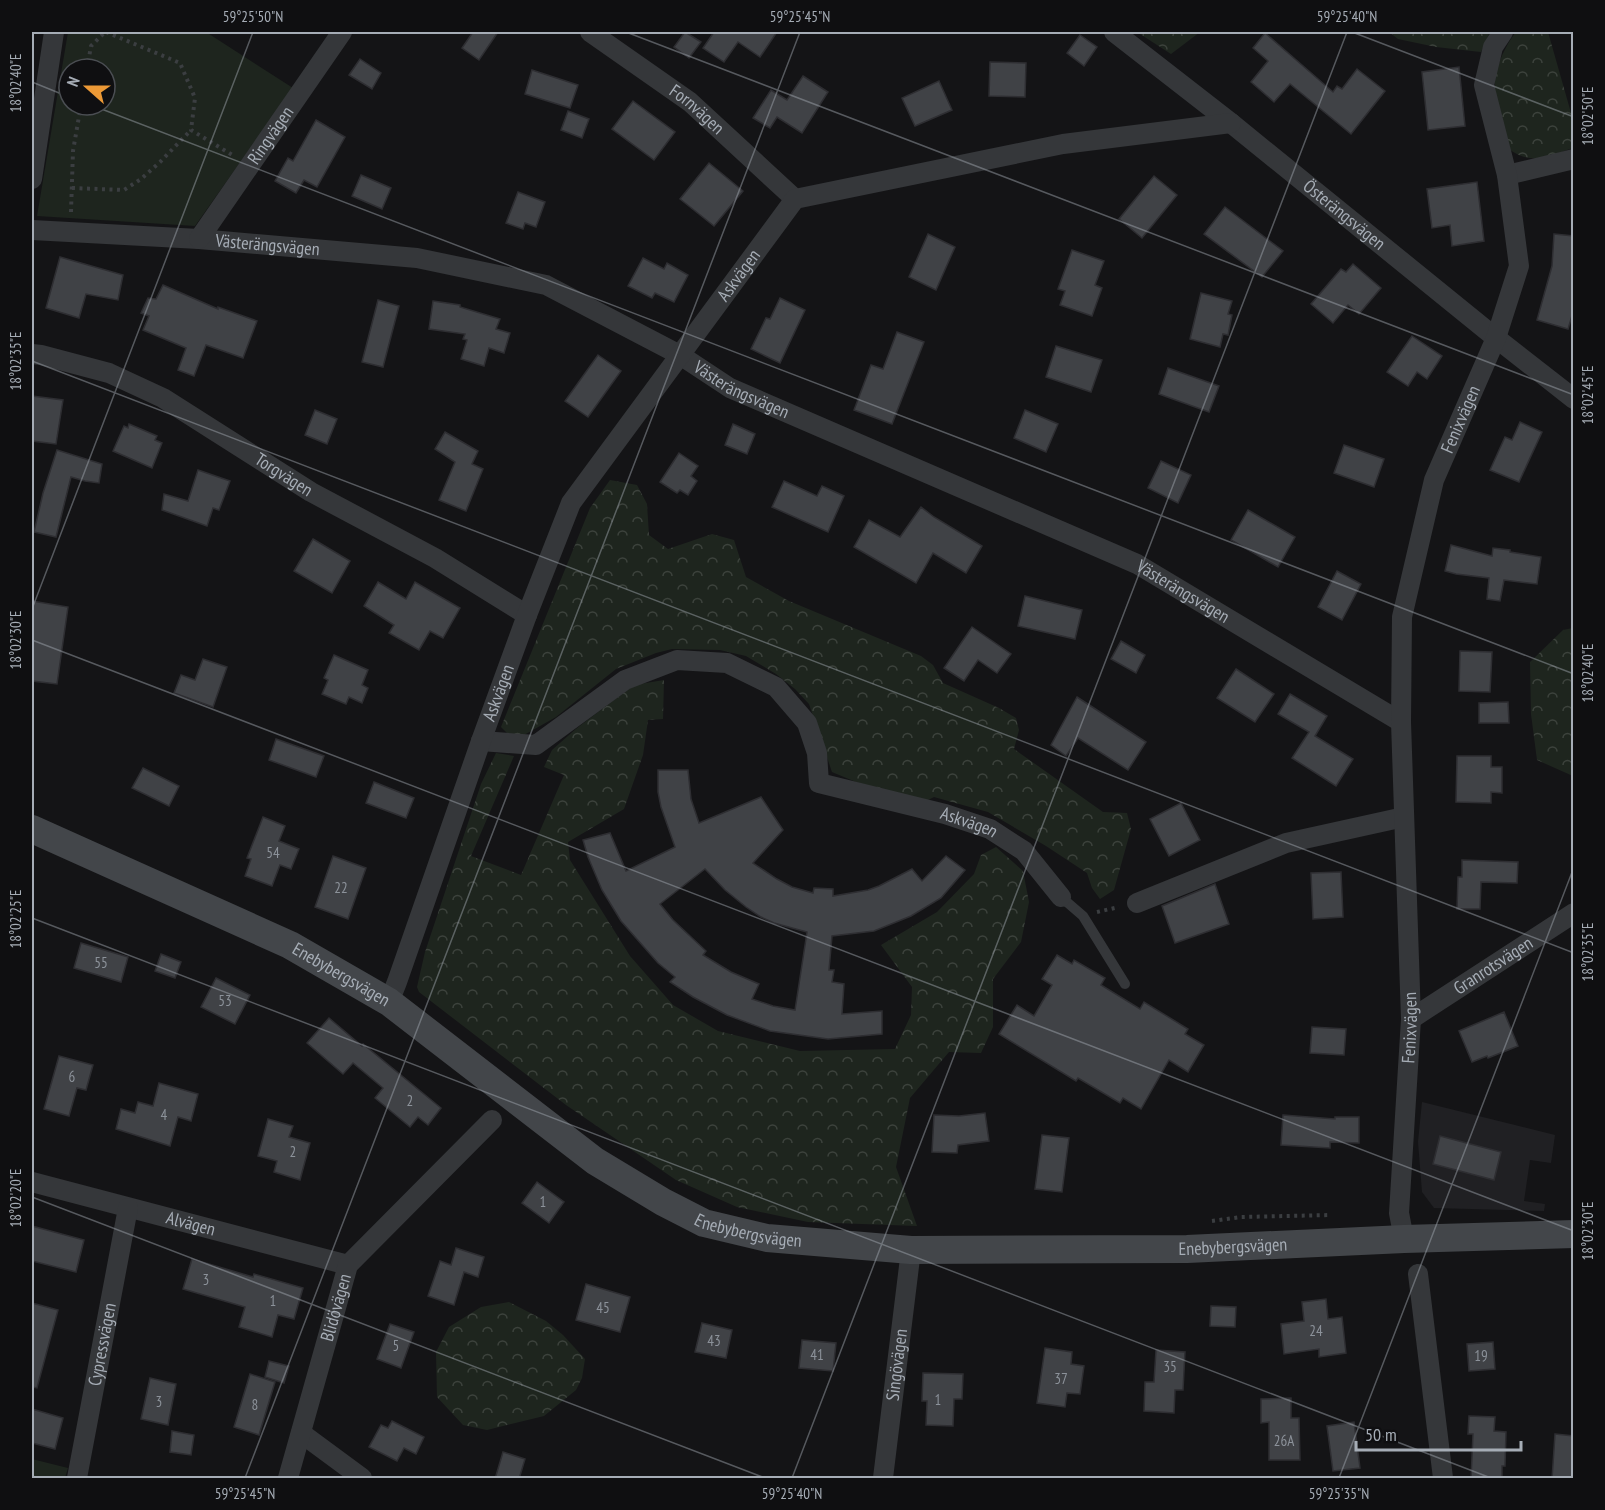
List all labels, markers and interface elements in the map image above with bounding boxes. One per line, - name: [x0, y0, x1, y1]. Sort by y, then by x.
- text: 59°25'50"N: [223, 7, 283, 26]
- text: 59°25'45"N: [770, 7, 830, 26]
- text: 59°25'40"N: [1317, 7, 1377, 26]
- text: 18°02'40"E: [6, 53, 25, 113]
- north arrow: [57, 57, 117, 117]
- text: N: [62, 74, 84, 89]
- street label: Fornvägen: [665, 79, 729, 139]
- text: 18°02'50"E: [1578, 86, 1597, 146]
- street label: Ringvägen: [242, 102, 298, 169]
- street label: Österängsvägen: [1299, 174, 1390, 255]
- street label: Västerängsvägen: [214, 228, 321, 260]
- street label: Askvägen: [712, 245, 765, 306]
- text: 18°02'35"E: [6, 331, 25, 391]
- street label: Västerängsvägen: [689, 355, 793, 423]
- text: 18°02'45"E: [1578, 365, 1597, 425]
- street label: Fenixvägen: [1435, 382, 1485, 456]
- street label: Torgvägen: [251, 447, 317, 501]
- street label: Västerängsvägen: [1132, 554, 1234, 628]
- text: 18°02'30"E: [6, 610, 25, 670]
- text: 18°02'40"E: [1578, 643, 1597, 703]
- street label: Askvägen: [477, 661, 519, 724]
- street label: Askvägen: [938, 801, 1003, 842]
- house number: 54: [266, 843, 280, 862]
- house number: 22: [334, 878, 348, 897]
- text: 18°02'25"E: [6, 889, 25, 949]
- text: 18°02'35"E: [1578, 922, 1597, 982]
- street label: Granrotsvägen: [1449, 931, 1537, 999]
- street label: Enebybergsvägen: [289, 937, 394, 1011]
- house number: 55: [94, 953, 108, 972]
- house number: 53: [218, 991, 232, 1010]
- street label: Fenixvägen: [1396, 992, 1422, 1064]
- house number: 6: [69, 1067, 76, 1086]
- house number: 2: [407, 1091, 413, 1110]
- house number: 4: [161, 1105, 168, 1124]
- house number: 2: [290, 1142, 296, 1161]
- text: 18°02'20"E: [6, 1168, 25, 1228]
- house number: 1: [540, 1192, 546, 1211]
- text: 18°02'30"E: [1578, 1201, 1597, 1261]
- street label: Alvägen: [164, 1206, 218, 1241]
- street label: Enebybergsvägen: [691, 1208, 803, 1252]
- street label: Enebybergsvägen: [1178, 1232, 1288, 1260]
- house number: 3: [203, 1270, 209, 1289]
- street label: Blidövägen: [315, 1271, 356, 1344]
- house number: 1: [270, 1291, 276, 1310]
- house number: 45: [596, 1298, 610, 1317]
- street label: Cypressvägen: [83, 1301, 121, 1388]
- house number: 24: [1309, 1321, 1323, 1340]
- street label: Singövägen: [881, 1328, 912, 1402]
- house number: 43: [707, 1331, 721, 1350]
- house number: 5: [393, 1336, 399, 1355]
- house number: 41: [810, 1345, 824, 1364]
- house number: 19: [1474, 1346, 1488, 1365]
- house number: 35: [1163, 1357, 1177, 1376]
- house number: 37: [1054, 1369, 1068, 1388]
- house number: 1: [935, 1390, 941, 1409]
- house number: 3: [156, 1392, 162, 1411]
- house number: 8: [252, 1395, 258, 1414]
- scale bar: [1356, 1414, 1521, 1452]
- text: 50 m: [1365, 1423, 1397, 1446]
- house number: 26A: [1274, 1431, 1295, 1450]
- text: 59°25'45"N: [215, 1484, 275, 1503]
- text: 59°25'40"N: [762, 1484, 822, 1503]
- text: 59°25'35"N: [1309, 1484, 1369, 1503]

